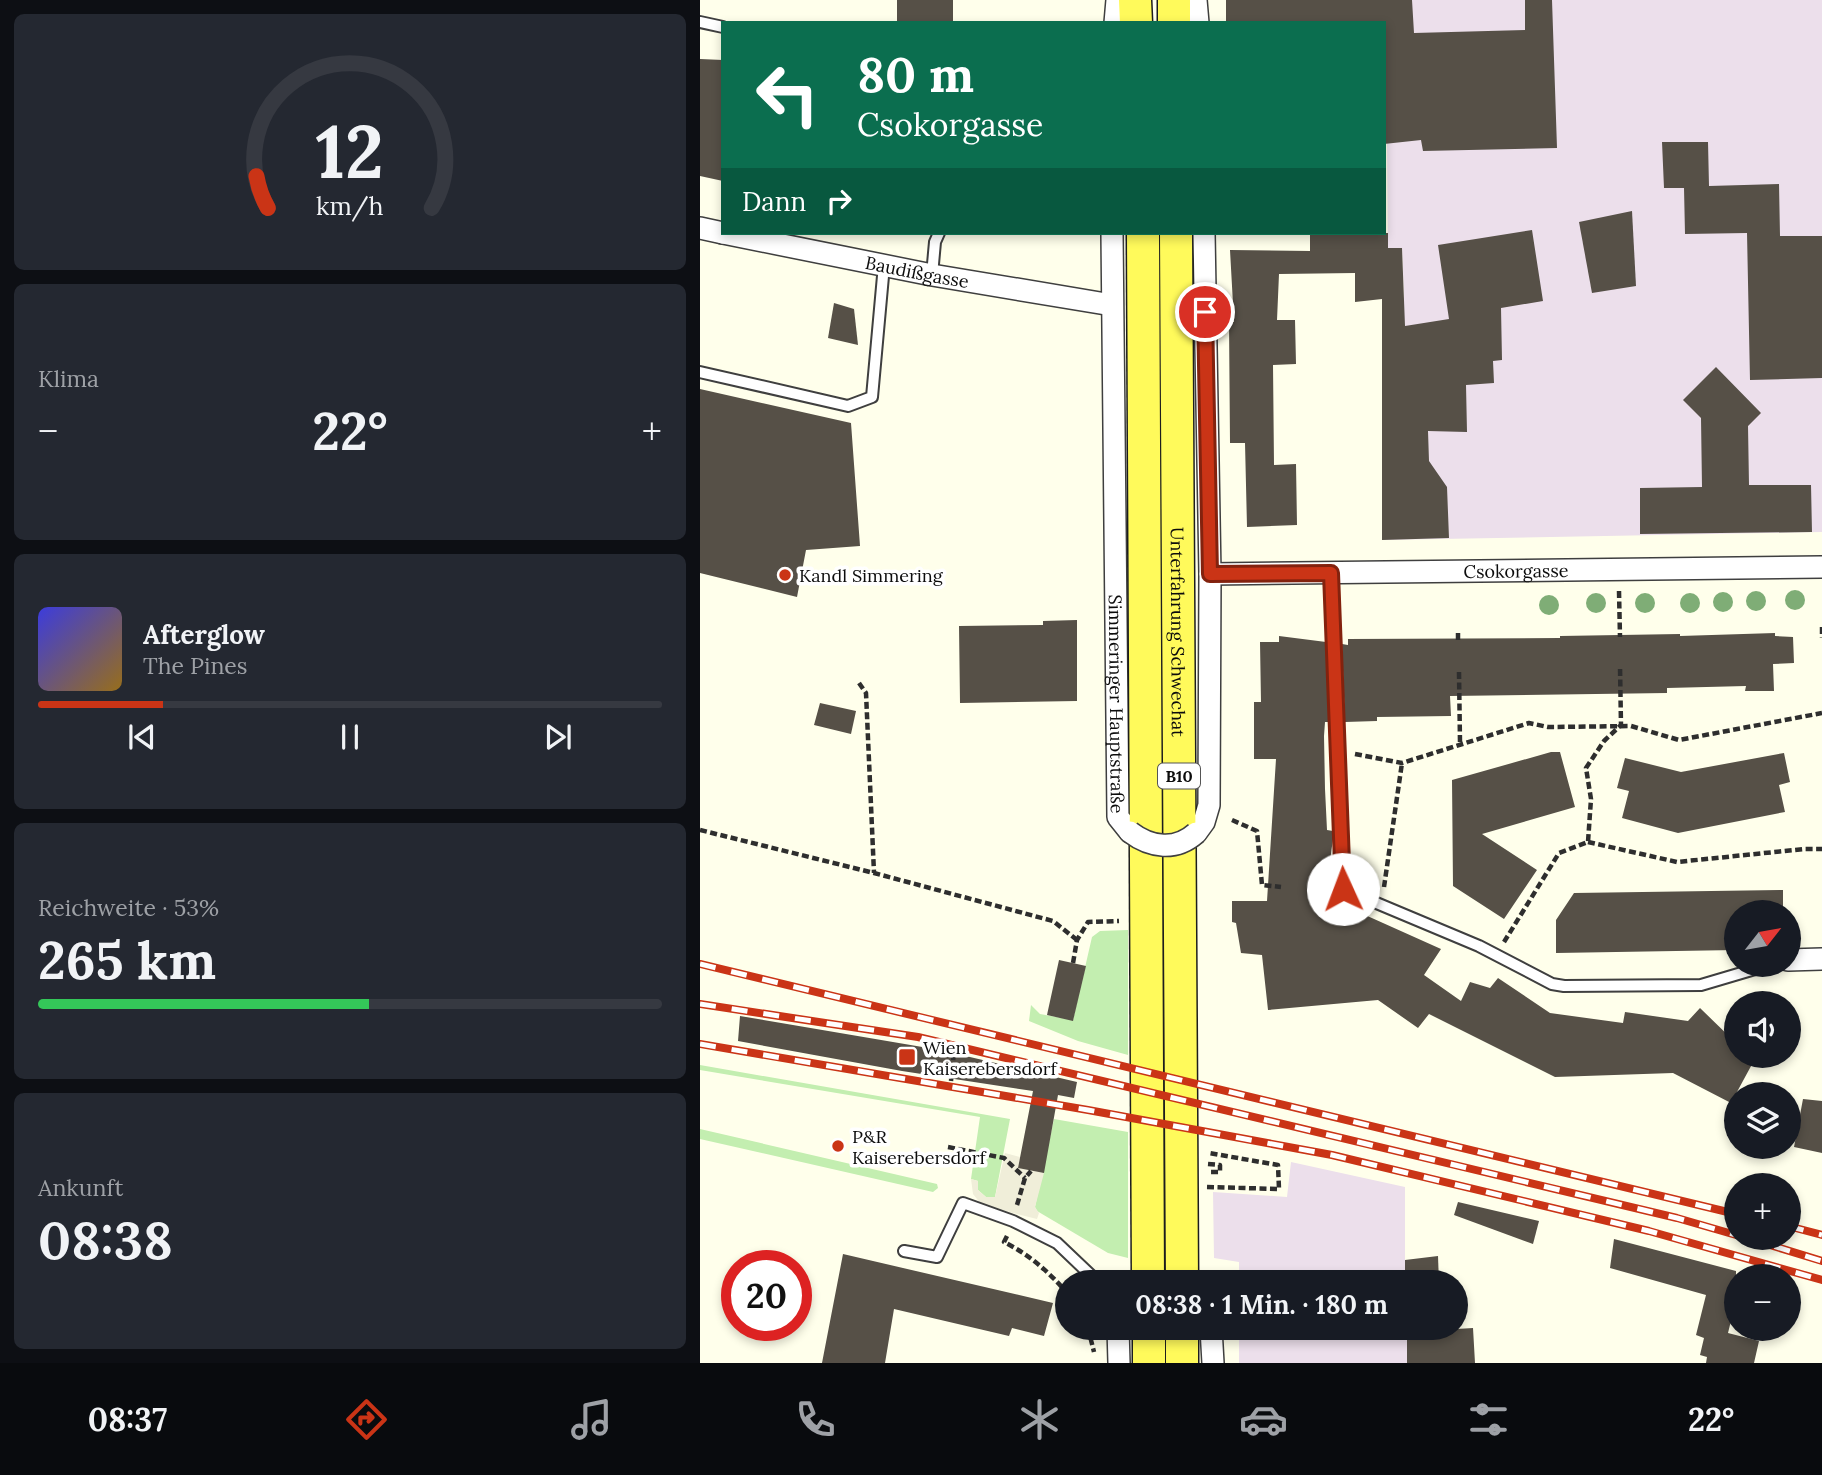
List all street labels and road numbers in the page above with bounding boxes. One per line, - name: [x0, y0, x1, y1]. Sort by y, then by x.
- street label: Baudißgasse: [863, 250, 971, 293]
- street label: Unterfahrung Schwechat: [1166, 527, 1190, 737]
- street label: Csokorgasse: [1463, 558, 1569, 583]
- street label: Simmeringer Hauptstraße: [1104, 594, 1129, 814]
- road number: B10: [1158, 764, 1200, 789]

